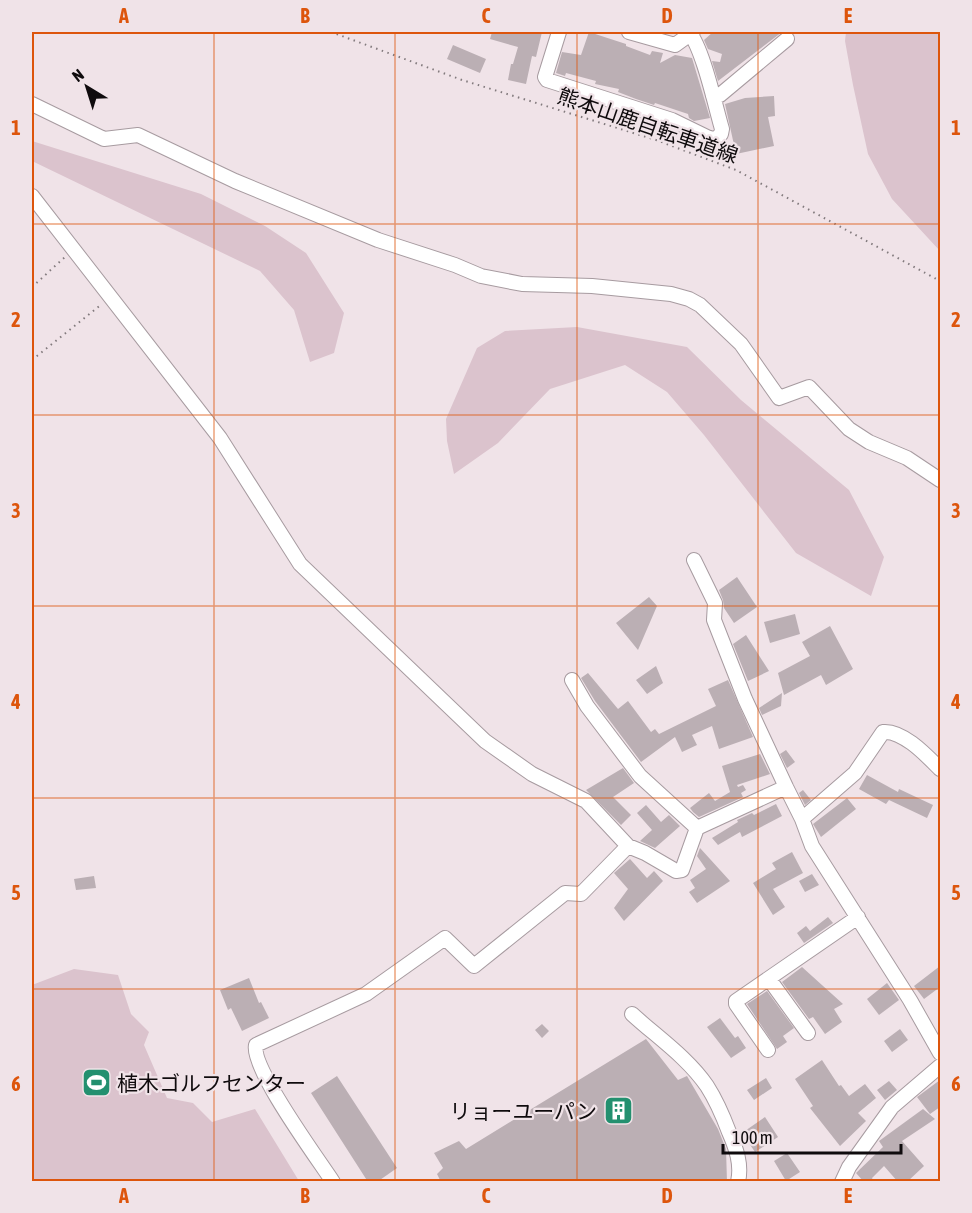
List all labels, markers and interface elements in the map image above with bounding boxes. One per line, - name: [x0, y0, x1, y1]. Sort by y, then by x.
- text: A: [118, 4, 129, 27]
- text: B: [300, 4, 310, 27]
- text: C: [482, 4, 491, 27]
- text: D: [661, 4, 673, 27]
- text: E: [844, 4, 853, 27]
- north arrow: [57, 57, 117, 117]
- text: N: [68, 65, 87, 85]
- street label: 熊本山鹿自転車道線: [555, 83, 741, 167]
- text: 1: [11, 116, 21, 139]
- text: 1: [951, 116, 961, 139]
- text: 2: [11, 308, 21, 331]
- text: 2: [951, 308, 961, 331]
- text: 3: [11, 499, 21, 522]
- text: 3: [951, 499, 961, 522]
- text: 4: [10, 690, 21, 713]
- text: 4: [950, 690, 961, 713]
- text: 5: [11, 881, 21, 904]
- text: 5: [951, 881, 961, 904]
- sports icon: 植木ゴルフセンター: [80, 1067, 112, 1099]
- place label: 植木ゴルフセンター: [117, 1071, 306, 1095]
- text: 6: [11, 1072, 21, 1095]
- text: 6: [951, 1072, 961, 1095]
- building icon: リョーユーパン: [602, 1095, 634, 1127]
- place label: リョーユーパン: [449, 1099, 597, 1123]
- scale bar: [723, 1117, 902, 1155]
- text: 100 m: [732, 1127, 773, 1148]
- text: A: [118, 1184, 129, 1207]
- text: B: [300, 1184, 310, 1207]
- text: C: [482, 1184, 491, 1207]
- text: D: [661, 1184, 673, 1207]
- text: E: [844, 1184, 853, 1207]

